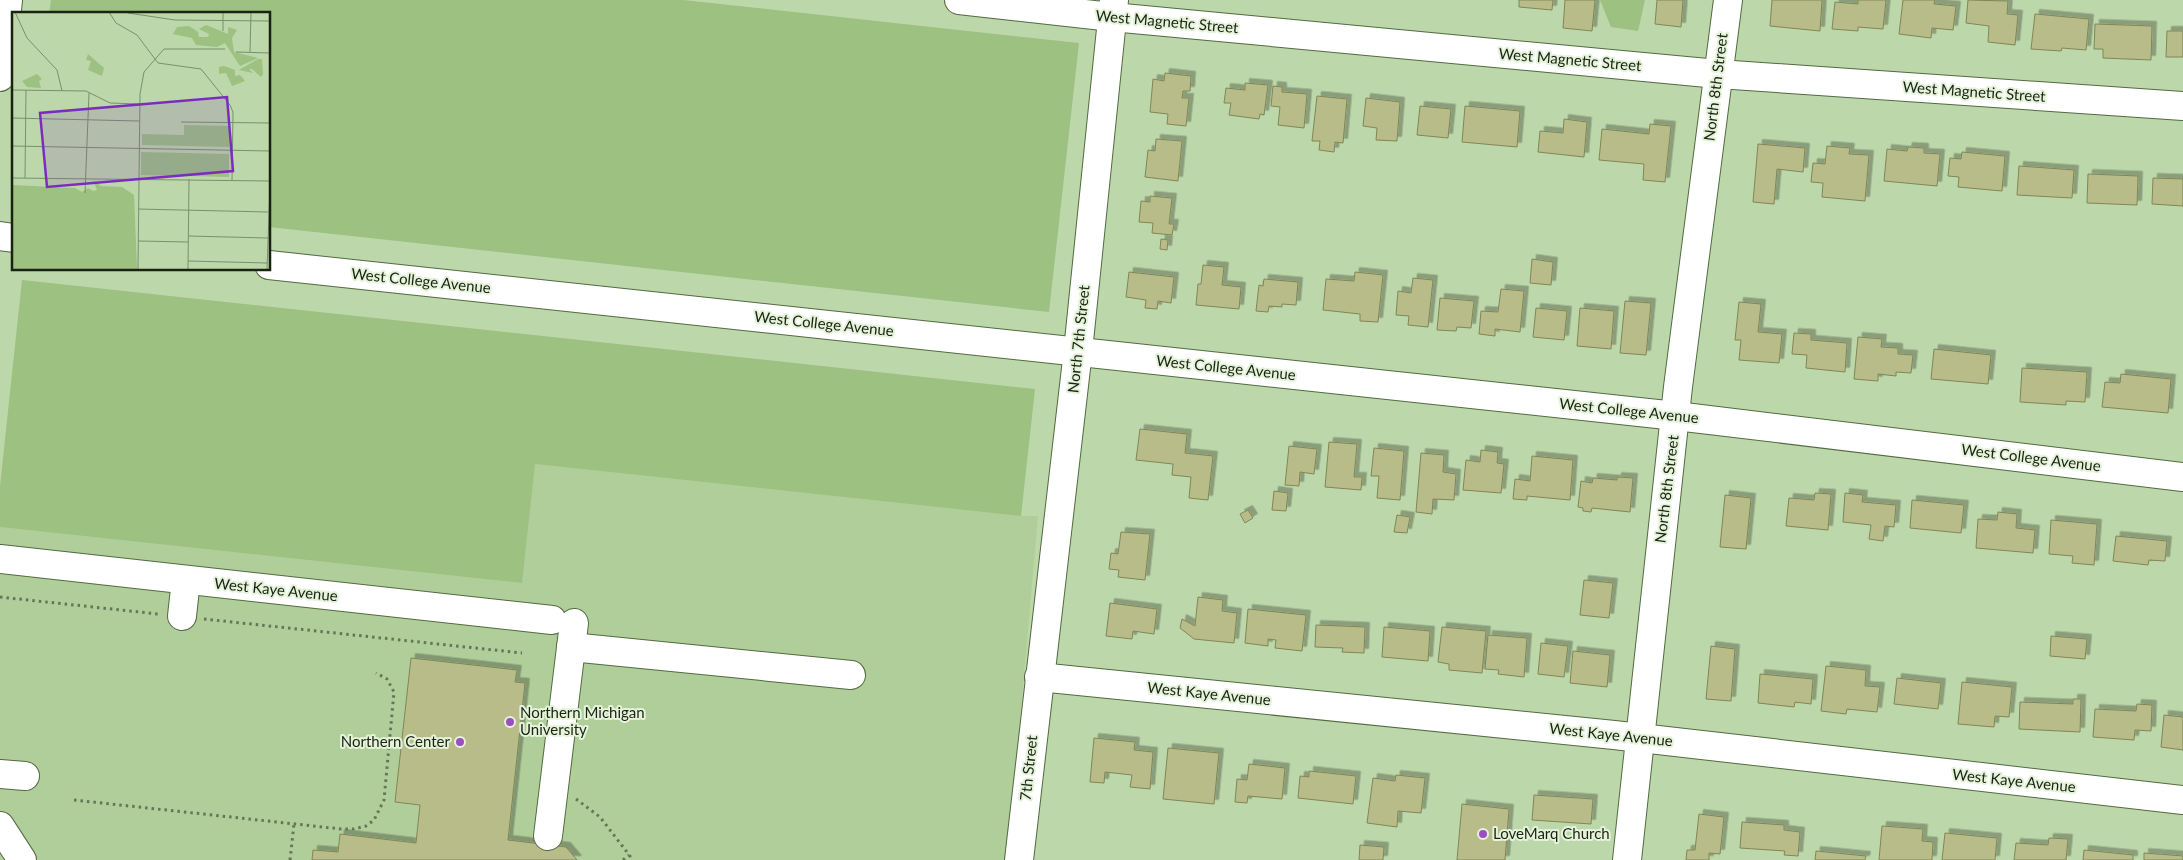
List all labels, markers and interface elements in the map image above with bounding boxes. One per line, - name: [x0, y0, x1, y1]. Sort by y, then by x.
- street label: West Magnetic Street: [1095, 6, 1240, 36]
- inset map: [12, 12, 270, 270]
- street label: North 8th Street: [1699, 31, 1731, 142]
- street label: West Magnetic Street: [1498, 44, 1643, 74]
- street label: West Magnetic Street: [1902, 77, 2047, 105]
- street label: West College Avenue: [350, 264, 492, 296]
- street label: North 7th Street: [1063, 283, 1093, 394]
- street label: West College Avenue: [753, 307, 895, 339]
- street label: West College Avenue: [1155, 351, 1297, 383]
- street label: West College Avenue: [1558, 394, 1700, 426]
- street label: North 8th Street: [1650, 433, 1682, 544]
- street label: West College Avenue: [1960, 440, 2102, 474]
- street label: West Kaye Avenue: [214, 574, 339, 604]
- street label: West Kaye Avenue: [1147, 678, 1272, 708]
- place label: Northern Michigan University: [520, 703, 645, 738]
- marker: Northern Michigan University: [504, 716, 516, 728]
- street label: West Kaye Avenue: [1549, 719, 1674, 749]
- place label: Northern Center: [341, 732, 451, 750]
- street label: 7th Street: [1016, 734, 1040, 802]
- marker: Northern Center: [454, 736, 466, 748]
- street label: West Kaye Avenue: [1952, 765, 2077, 795]
- place label: LoveMarq Church: [1493, 824, 1610, 842]
- marker: LoveMarq Church: [1477, 828, 1489, 840]

